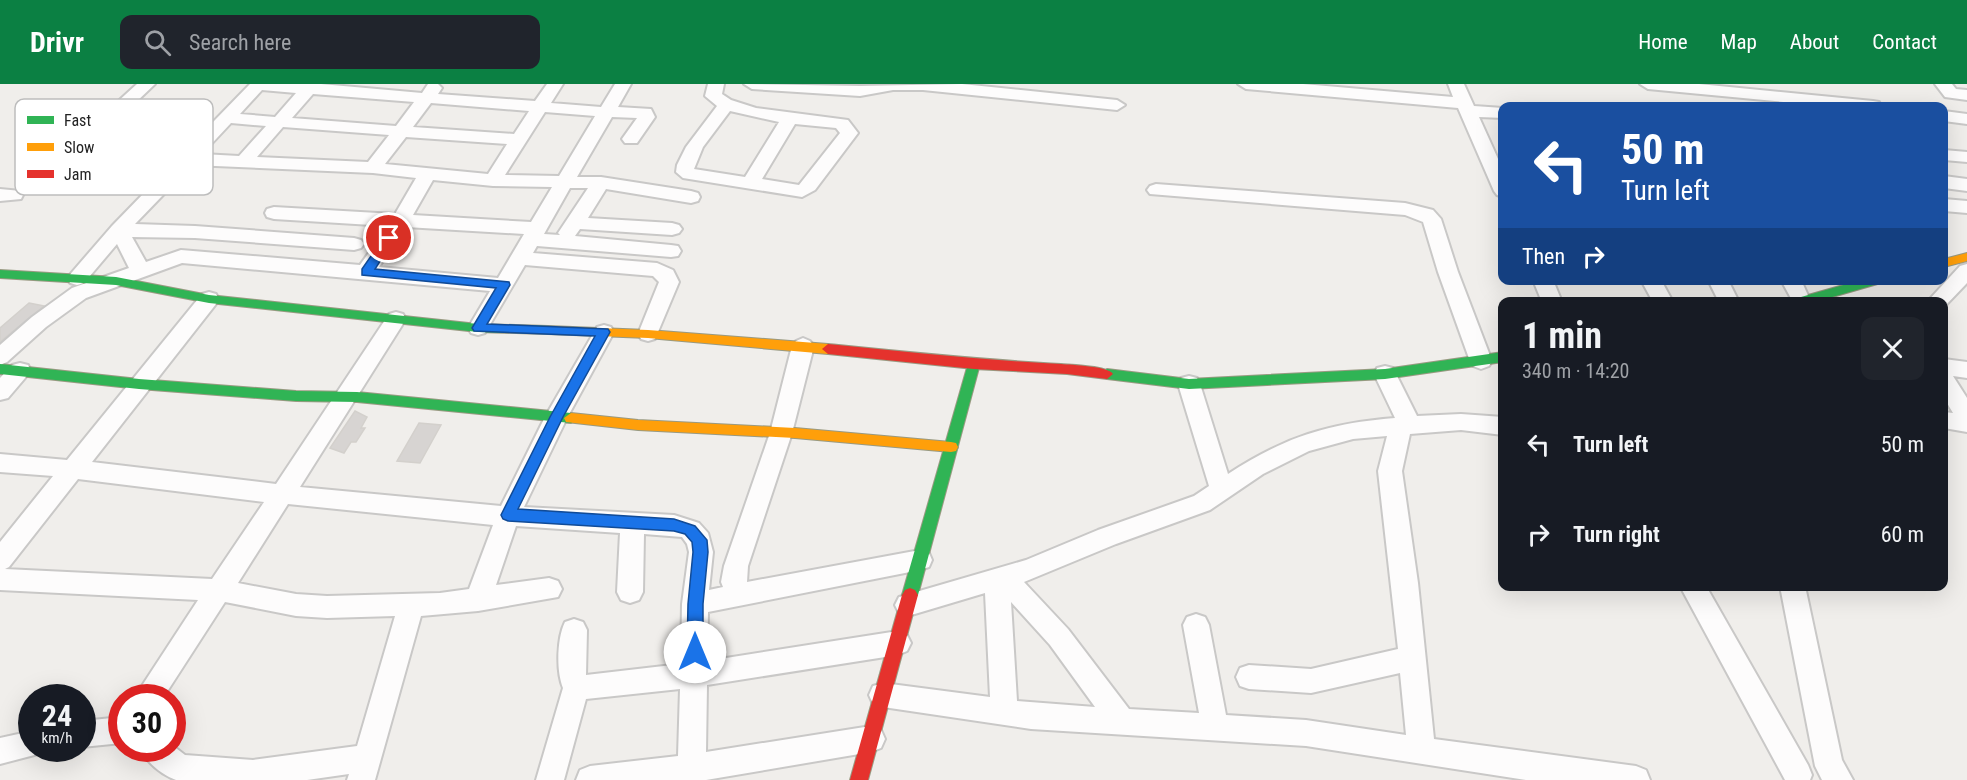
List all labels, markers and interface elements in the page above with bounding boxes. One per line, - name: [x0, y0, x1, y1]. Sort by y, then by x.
- search box: [120, 15, 540, 69]
- text: Drivr: [30, 26, 84, 59]
- icon: search: [141, 26, 174, 59]
- text: Search here: [189, 30, 291, 55]
- text: Home: [1638, 30, 1688, 54]
- text: Map: [1721, 30, 1757, 54]
- text: About: [1790, 30, 1839, 54]
- text: Contact: [1872, 30, 1937, 54]
- legend: [15, 99, 213, 195]
- text: Fast: [64, 111, 91, 130]
- text: 50 m: [1621, 125, 1704, 174]
- icon: left: [1522, 126, 1600, 204]
- text: Slow: [64, 138, 94, 157]
- text: Jam: [64, 165, 91, 184]
- text: Turn left: [1621, 175, 1710, 207]
- pin: [363, 212, 414, 263]
- icon: arrive: [372, 221, 405, 254]
- icon: right: [1577, 240, 1610, 273]
- text: Then: [1522, 244, 1565, 269]
- text: 1 min: [1522, 315, 1602, 357]
- button: close: [1861, 317, 1924, 380]
- text: 340 m · 14:20: [1522, 359, 1629, 383]
- icon: left: [1522, 428, 1555, 461]
- text: Turn left: [1573, 432, 1648, 457]
- text: 50 m: [1881, 432, 1924, 457]
- icon: right: [1522, 518, 1555, 551]
- text: Turn right: [1573, 522, 1660, 547]
- text: 60 m: [1881, 522, 1924, 547]
- position arrow: [663, 620, 727, 684]
- speed limit sign: 30: [108, 684, 186, 762]
- text: 24: [42, 698, 72, 733]
- text: km/h: [42, 729, 72, 747]

